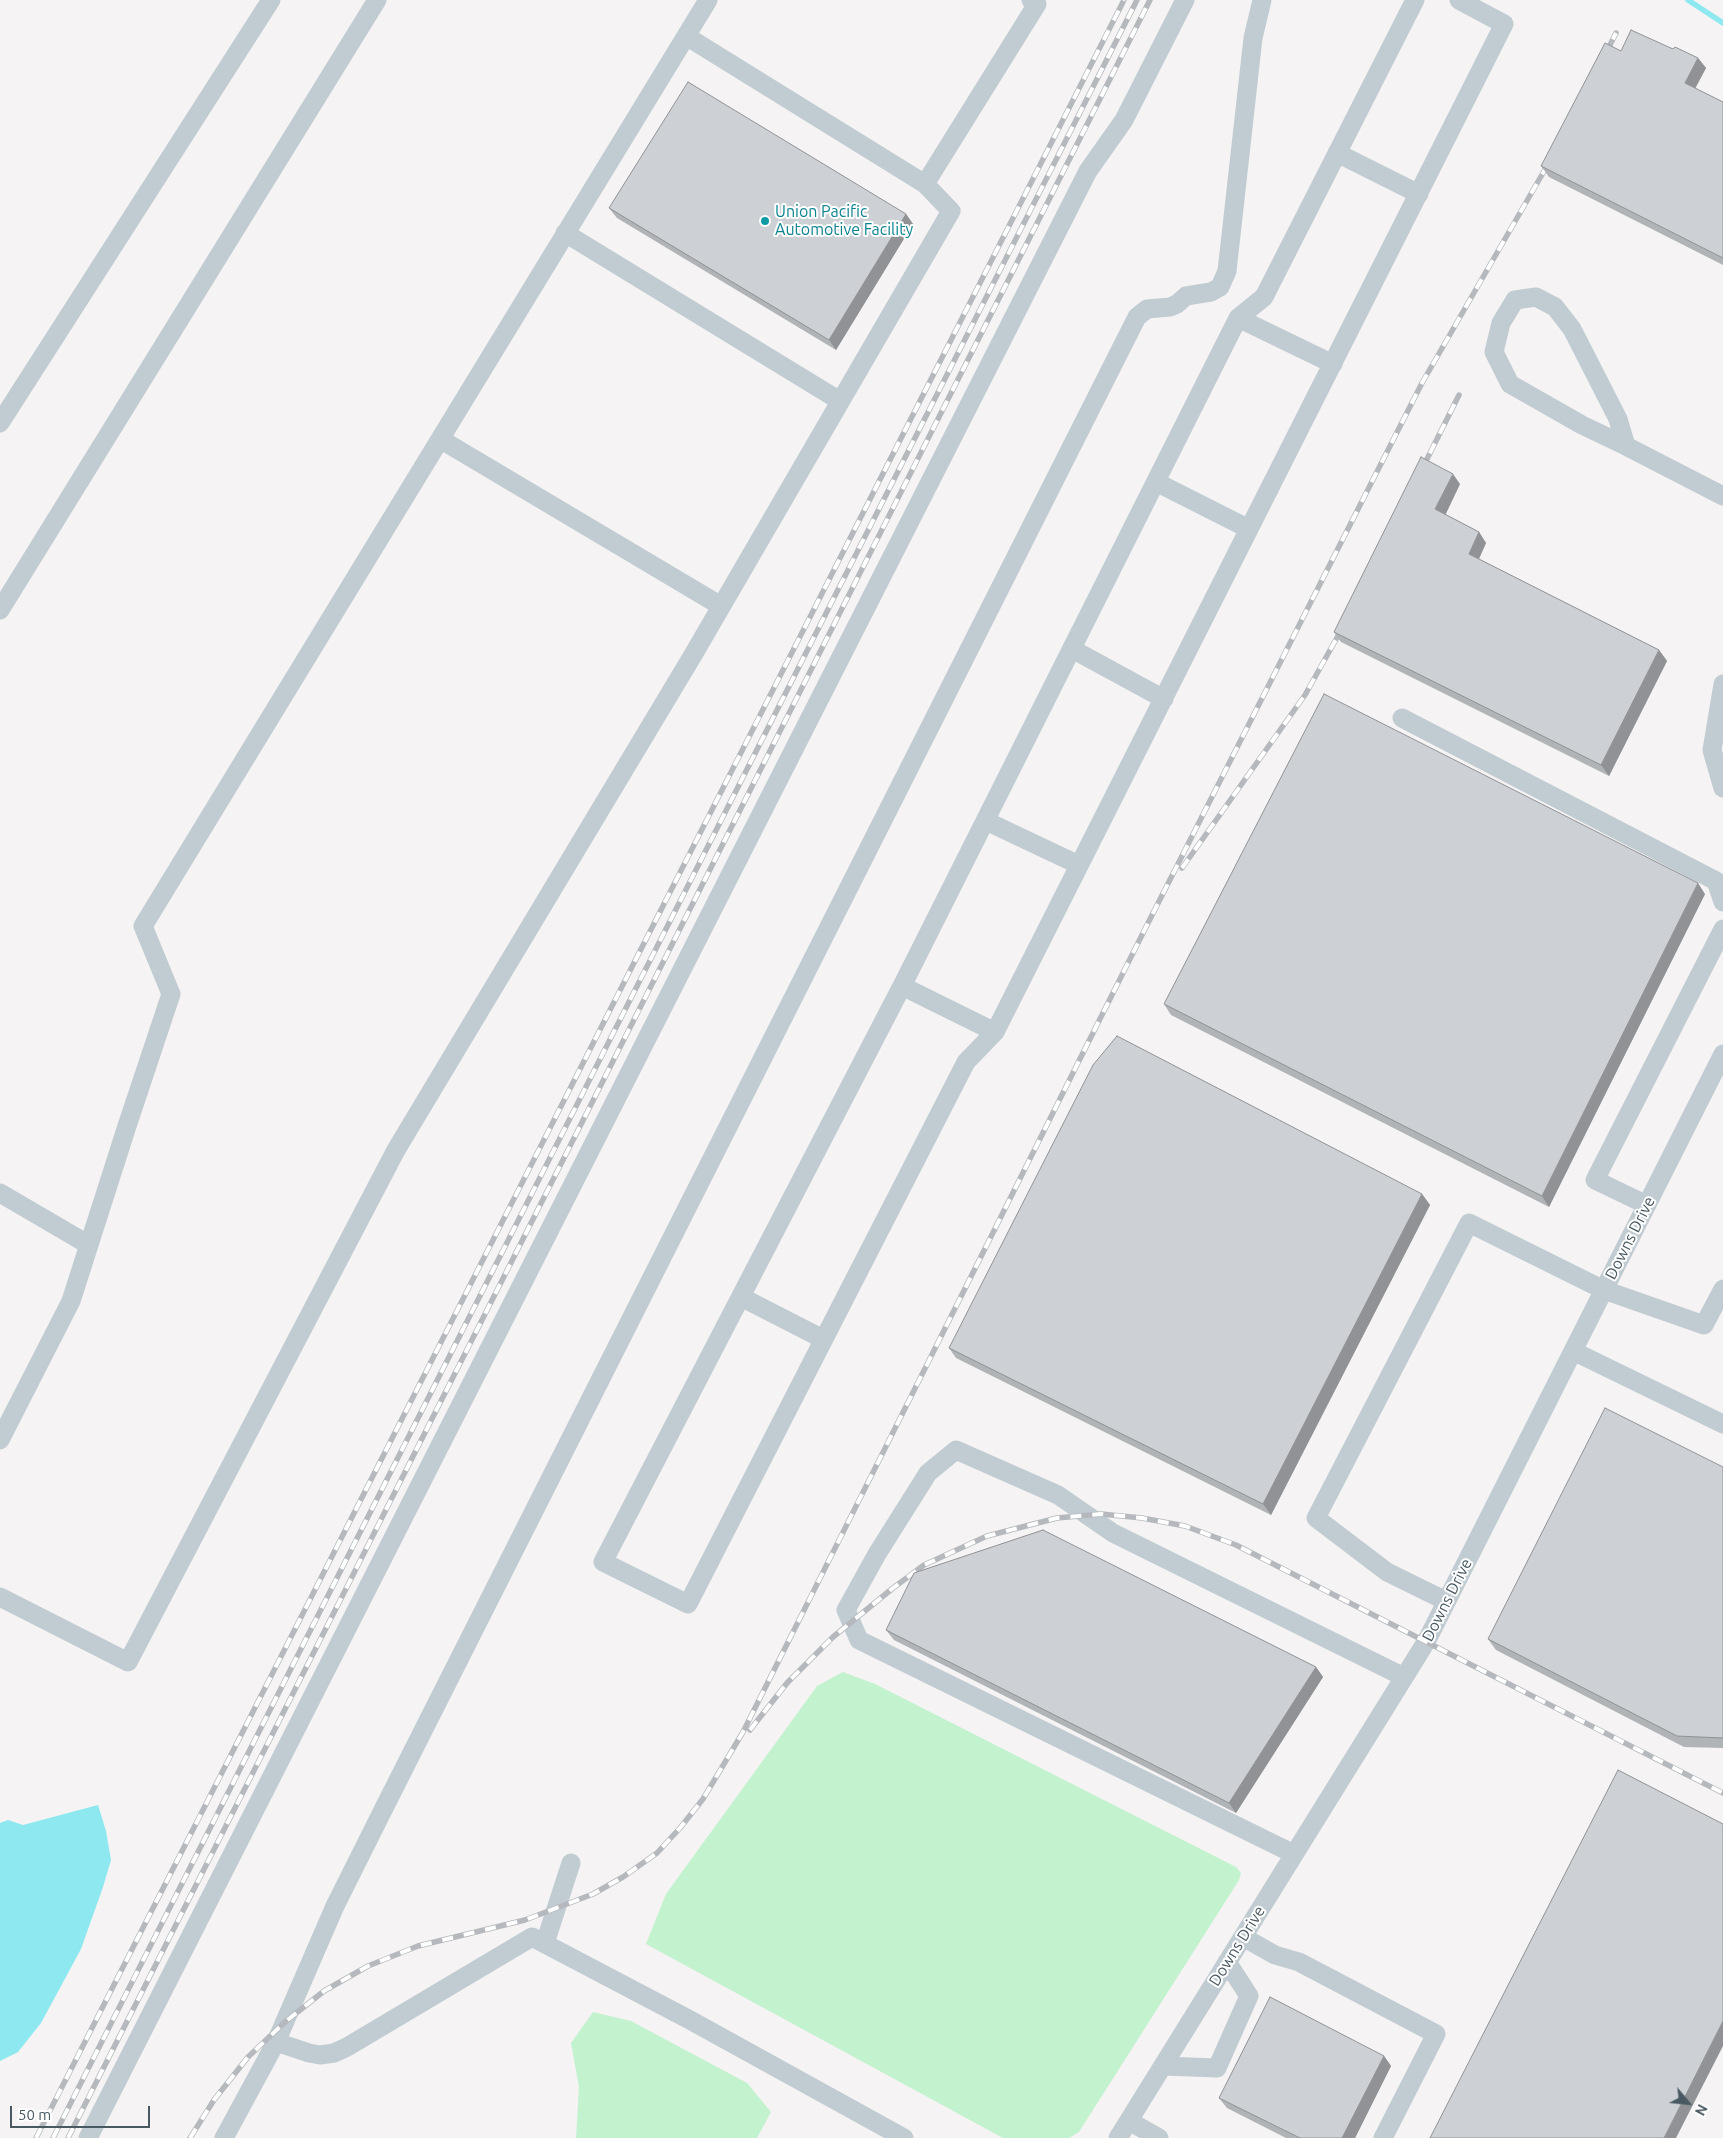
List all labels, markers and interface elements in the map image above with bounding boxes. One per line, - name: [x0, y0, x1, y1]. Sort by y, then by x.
- place label: Union Pacific Automotive Facility: [775, 202, 913, 240]
- marker: Union Pacific Automotive Facility: [759, 215, 771, 227]
- street label: Downs Drive: [1601, 1193, 1659, 1283]
- street label: Downs Drive: [1418, 1555, 1476, 1645]
- street label: Downs Drive: [1205, 1902, 1269, 1990]
- north arrow: [1663, 2078, 1713, 2128]
- scale bar: [12, 2096, 152, 2128]
- text: N: [1692, 2102, 1711, 2118]
- text: 50 m: [18, 2106, 51, 2123]

